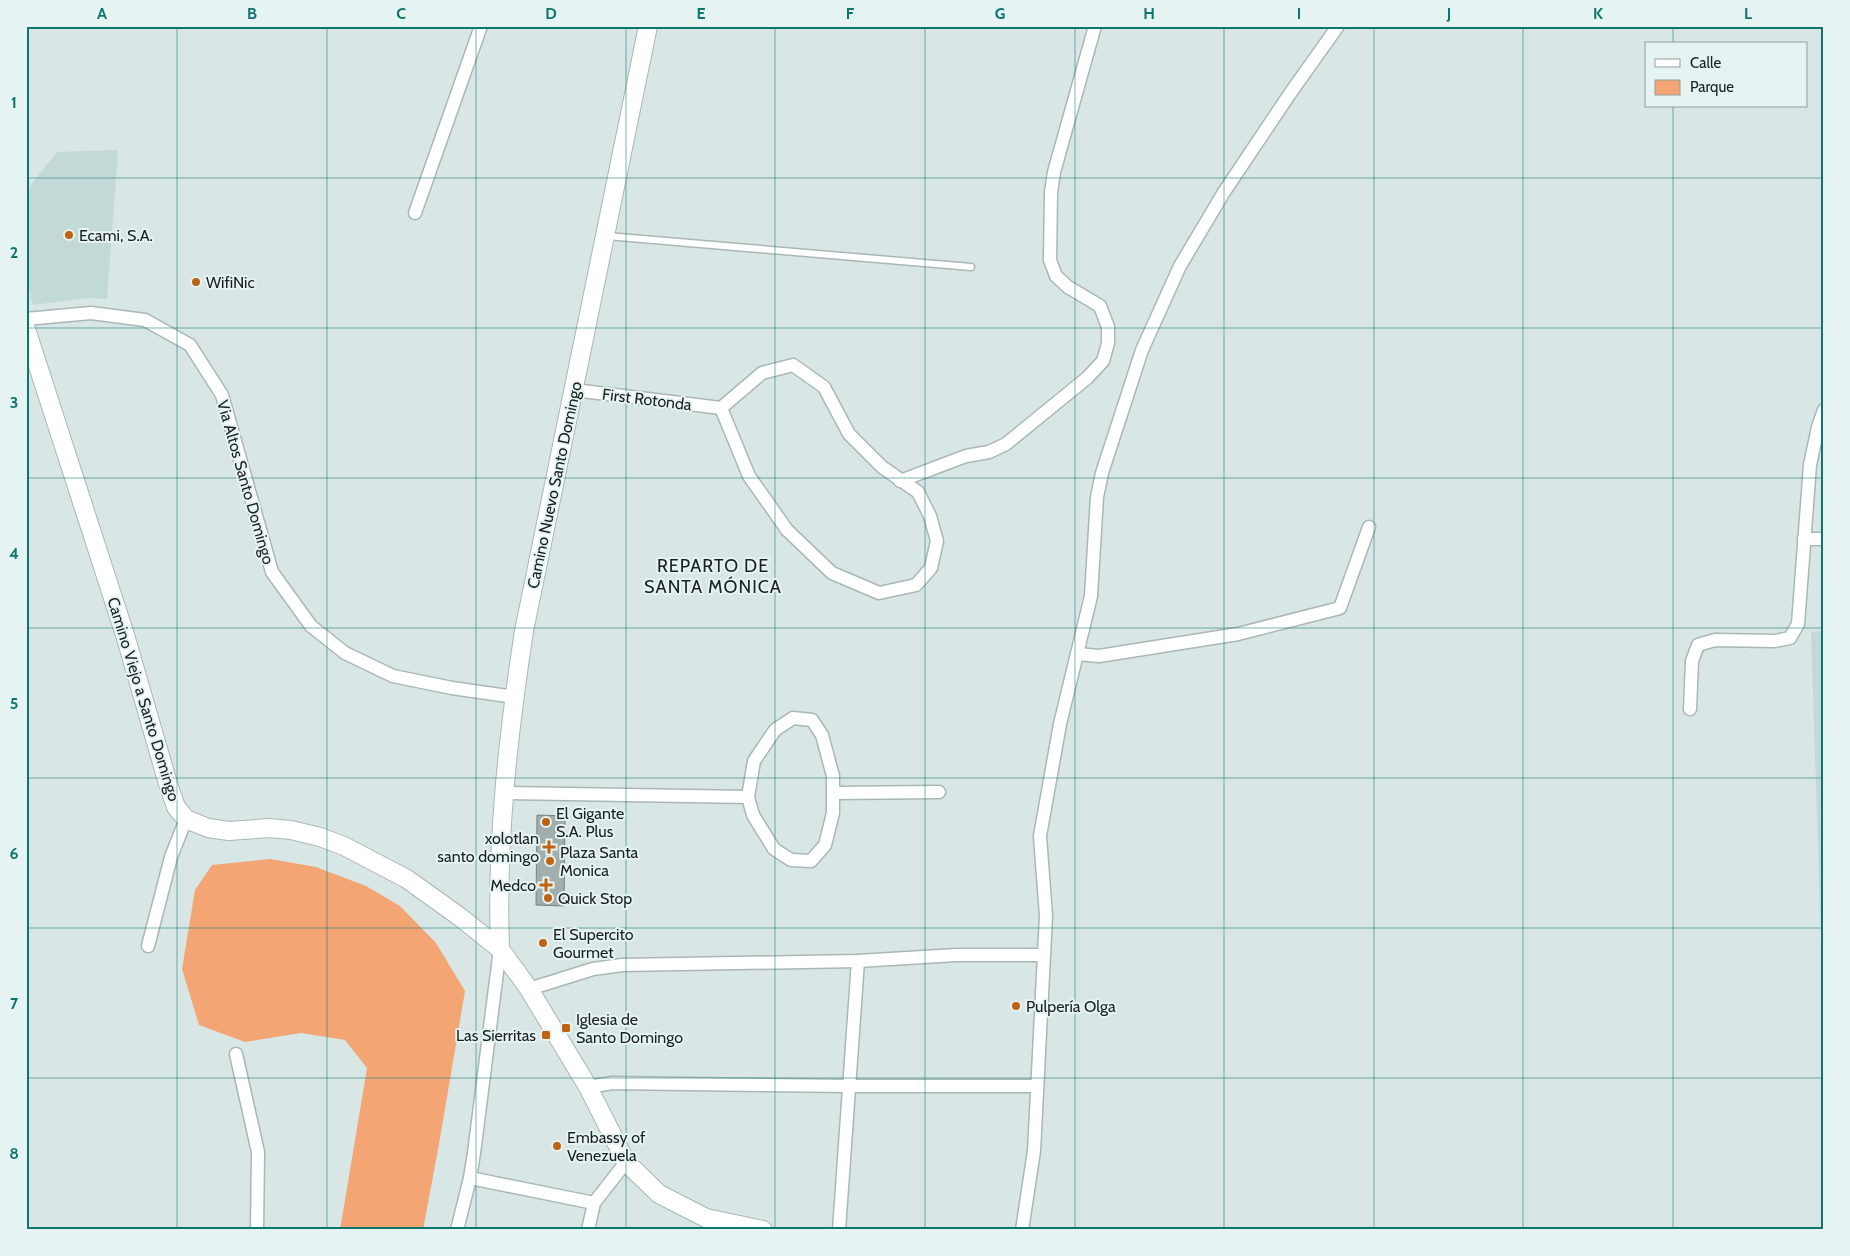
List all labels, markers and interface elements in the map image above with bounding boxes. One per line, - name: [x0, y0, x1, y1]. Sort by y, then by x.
- text: A: [97, 4, 107, 23]
- text: B: [247, 4, 257, 23]
- text: C: [396, 4, 406, 23]
- text: D: [545, 4, 557, 23]
- text: E: [696, 4, 706, 23]
- text: F: [846, 4, 855, 23]
- text: G: [995, 4, 1005, 23]
- text: H: [1143, 4, 1155, 23]
- text: I: [1297, 4, 1301, 23]
- text: J: [1446, 4, 1451, 23]
- text: K: [1593, 4, 1603, 23]
- text: L: [1744, 4, 1752, 23]
- legend: [1645, 42, 1808, 108]
- text: Calle: [1690, 54, 1721, 72]
- text: Parque: [1690, 78, 1734, 96]
- text: 1: [11, 93, 17, 112]
- place label: Ecami, S.A.: [79, 226, 153, 245]
- marker: Ecami, S.A.: [63, 229, 75, 241]
- text: 2: [10, 243, 18, 262]
- place label: WifiNic: [206, 273, 255, 292]
- marker: WifiNic: [190, 276, 202, 288]
- street label: Camino Nuevo Santo Domingo: [523, 380, 586, 590]
- street label: First Rotonda: [601, 385, 693, 414]
- text: 3: [10, 393, 18, 412]
- street label: Via Altos Santo Domingo: [213, 398, 278, 567]
- text: 4: [9, 544, 19, 563]
- district label: REPARTO DE SANTA MÓNICA: [644, 555, 782, 598]
- street label: Camino Viejo a Santo Domingo: [103, 595, 184, 804]
- text: 5: [10, 694, 18, 713]
- place label: El Gigante S.A. Plus: [556, 804, 624, 841]
- marker: El Gigante S.A. Plus: [540, 816, 552, 828]
- place label: xolotlan santo domingo: [437, 829, 539, 866]
- marker: xolotlan santo domingo: [543, 841, 555, 853]
- place label: Plaza Santa Monica: [560, 843, 639, 880]
- text: 6: [10, 844, 19, 863]
- marker: Plaza Santa Monica: [544, 855, 556, 867]
- place label: Medco: [490, 876, 536, 895]
- marker: Medco: [540, 879, 552, 891]
- place label: Quick Stop: [558, 889, 632, 908]
- marker: Quick Stop: [542, 892, 554, 904]
- place label: El Supercito Gourmet: [553, 925, 634, 962]
- marker: El Supercito Gourmet: [537, 937, 549, 949]
- text: 7: [10, 994, 19, 1013]
- place label: Pulpería Olga: [1026, 997, 1116, 1016]
- marker: Pulpería Olga: [1010, 1000, 1022, 1012]
- place label: Iglesia de Santo Domingo: [576, 1010, 683, 1047]
- marker: Iglesia de Santo Domingo: [560, 1022, 572, 1034]
- place label: Las Sierritas: [456, 1026, 536, 1045]
- marker: Las Sierritas: [540, 1029, 552, 1041]
- place label: Embassy of Venezuela: [567, 1128, 646, 1165]
- marker: Embassy of Venezuela: [551, 1140, 563, 1152]
- text: 8: [9, 1144, 19, 1163]

